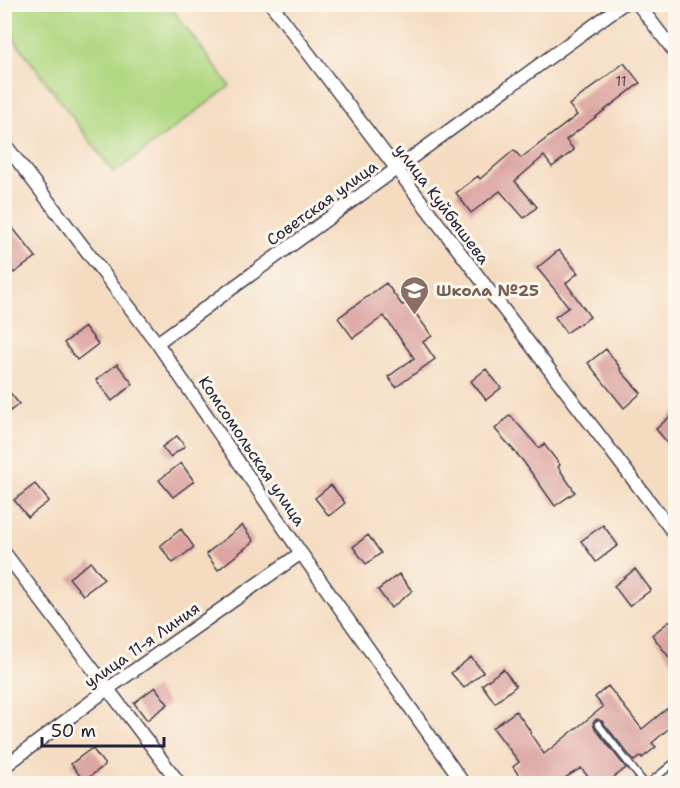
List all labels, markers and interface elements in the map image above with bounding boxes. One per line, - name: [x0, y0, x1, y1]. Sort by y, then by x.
- house number: 11: [615, 72, 627, 90]
- street label: улица Куйбышева: [390, 140, 494, 268]
- street label: Советская улица: [262, 156, 382, 250]
- school or university icon: Школа №25: [399, 274, 431, 316]
- place label: Школа №25: [436, 280, 539, 301]
- street label: Комсомольская улица: [194, 372, 310, 530]
- street label: улица 11-я Линия: [80, 597, 204, 693]
- scale bar: [42, 710, 164, 748]
- text: 50 m: [51, 719, 96, 743]

